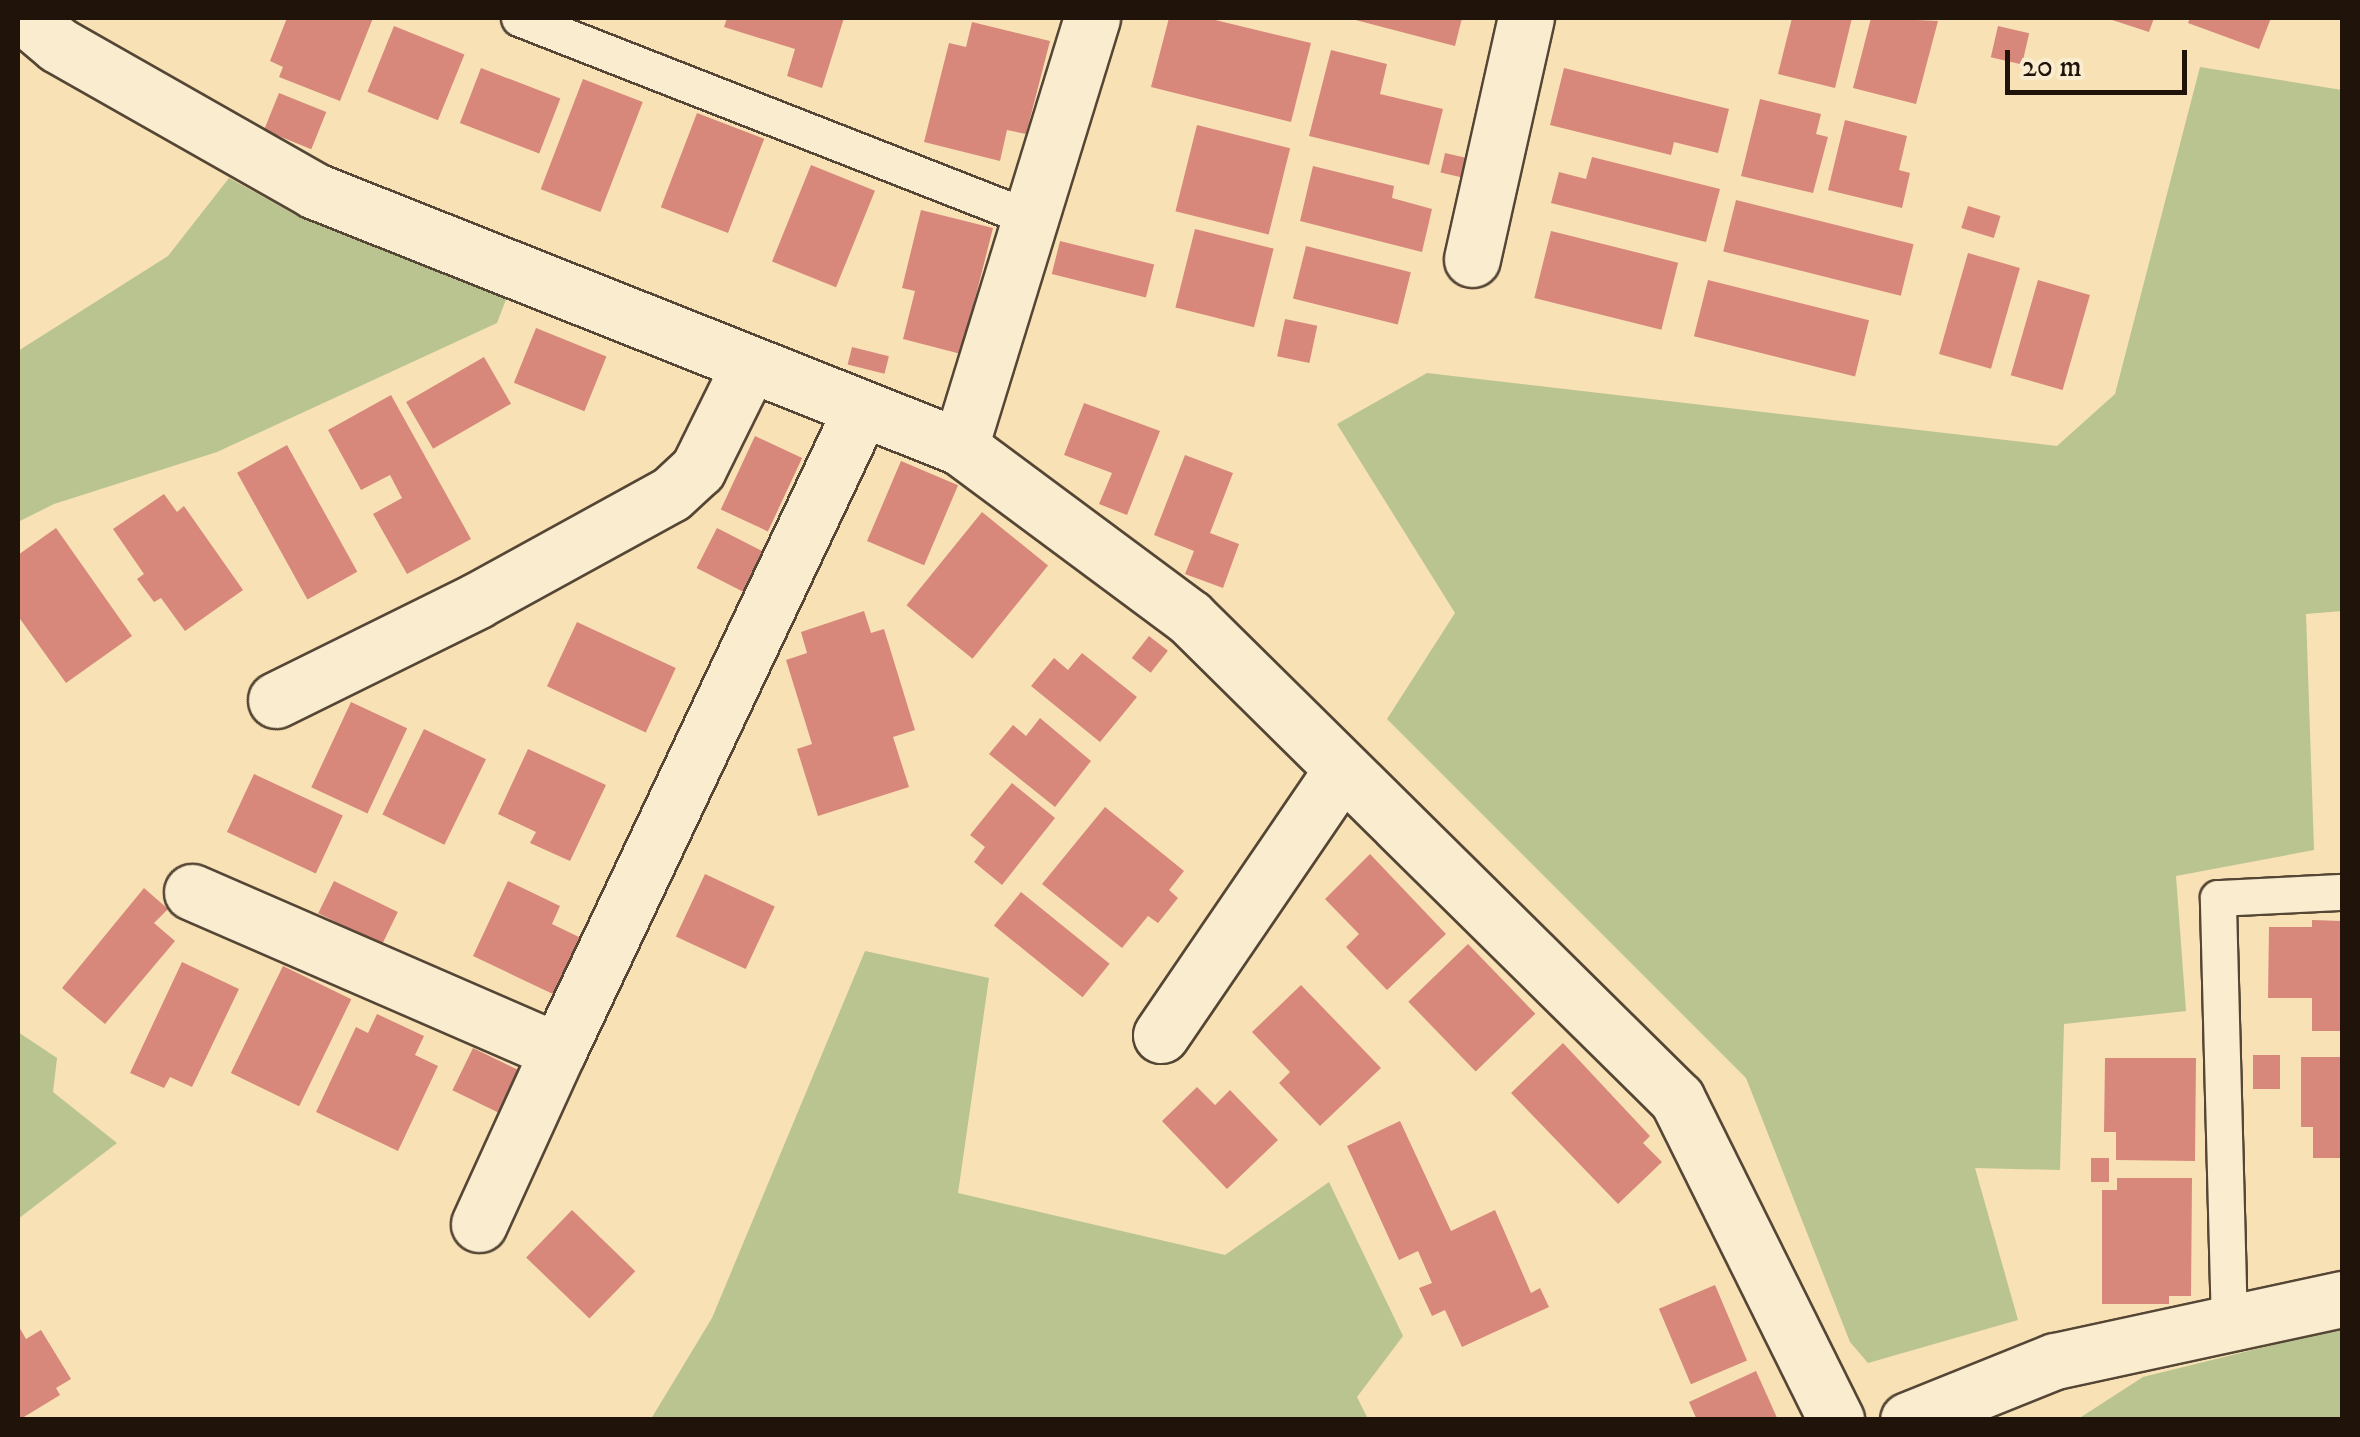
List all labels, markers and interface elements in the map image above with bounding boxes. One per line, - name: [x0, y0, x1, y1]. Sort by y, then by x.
- scale bar: [2010, 30, 2192, 92]
- text: 20 m: [2022, 49, 2082, 86]

